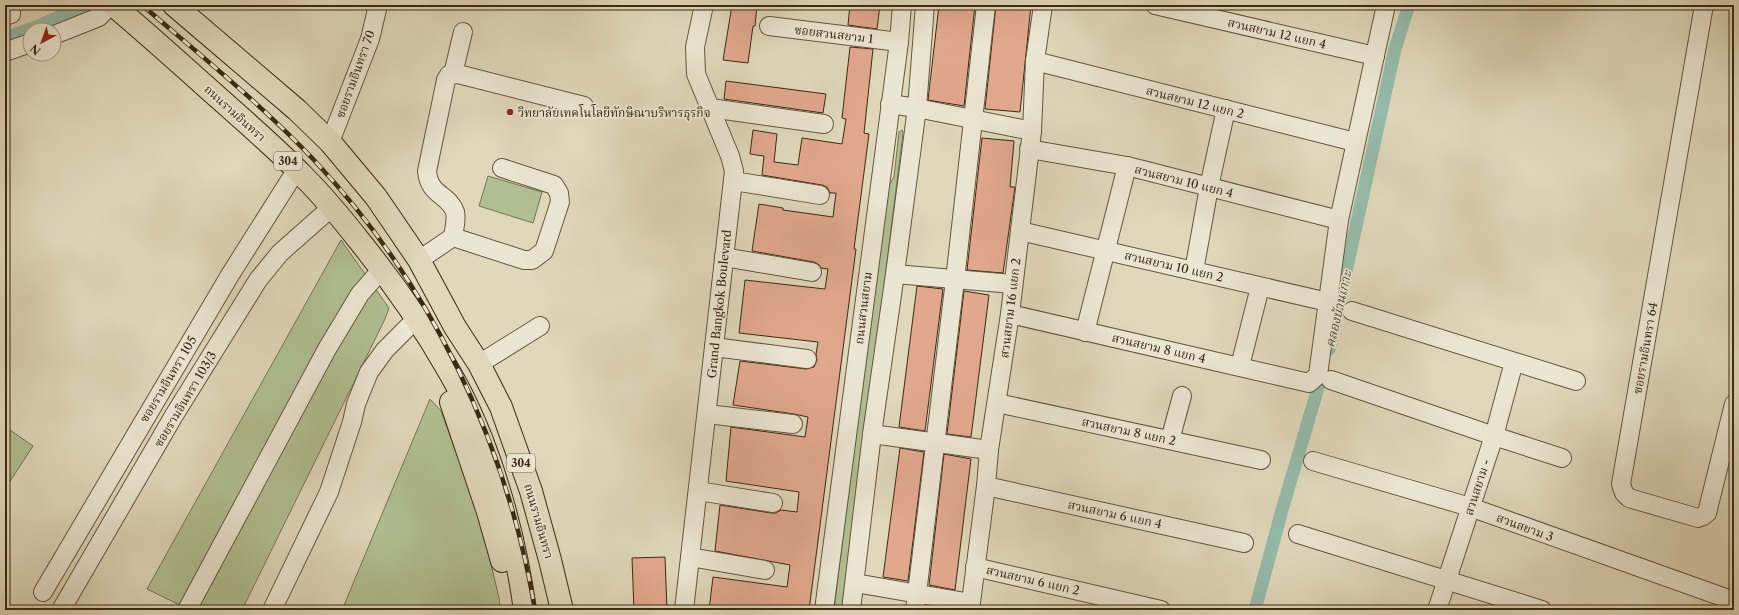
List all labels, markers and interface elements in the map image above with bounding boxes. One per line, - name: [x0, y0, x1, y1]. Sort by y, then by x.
- street label: สวนสยาม 12 แยก 4: [1226, 14, 1328, 52]
- north arrow: [22, 22, 62, 62]
- street label: ซอยสวนสยาม 1: [794, 22, 874, 46]
- street label: ซอยรามอินทรา 70: [332, 28, 378, 120]
- text: N: [27, 41, 44, 58]
- street label: ถนนรามอินทรา: [201, 82, 269, 144]
- street label: สวนสยาม 12 แยก 2: [1144, 83, 1246, 121]
- place label: วิทยาลัยเทคโนโลยีทักษิณาบริหารธุรกิจ: [518, 104, 711, 121]
- marker: วิทยาลัยเทคโนโลยีทักษิณาบริหารธุรกิจ: [505, 107, 515, 117]
- road number: 304: [274, 152, 302, 170]
- street label: สวนสยาม 10 แยก 4: [1133, 161, 1235, 201]
- street label: Grand Bangkok Boulevard: [704, 228, 734, 379]
- street label: สวนสยาม 10 แยก 2: [1123, 247, 1225, 285]
- street label: สวนสยาม 16 แยก 2: [996, 257, 1024, 359]
- water label: คลองบ้านเกาะ: [1321, 267, 1355, 349]
- street label: ถนนสวนสยาม: [851, 271, 875, 345]
- street label: ซอยรามอินทรา 64: [1630, 301, 1660, 395]
- street label: สวนสยาม 8 แยก 4: [1111, 330, 1207, 366]
- street label: ซอยรามอินทรา 105: [136, 333, 200, 425]
- street label: ซอยรามอินทรา 103/3: [151, 348, 219, 450]
- street label: สวนสยาม 8 แยก 2: [1081, 414, 1177, 448]
- road number: 304: [507, 454, 535, 472]
- street label: สวนสยาม -: [1461, 457, 1493, 517]
- street label: ถนนรามอินทรา: [521, 482, 557, 560]
- street label: สวนสยาม 6 แยก 4: [1067, 497, 1163, 531]
- street label: สวนสยาม 3: [1494, 510, 1556, 544]
- street label: สวนสยาม 6 แยก 2: [985, 562, 1081, 598]

